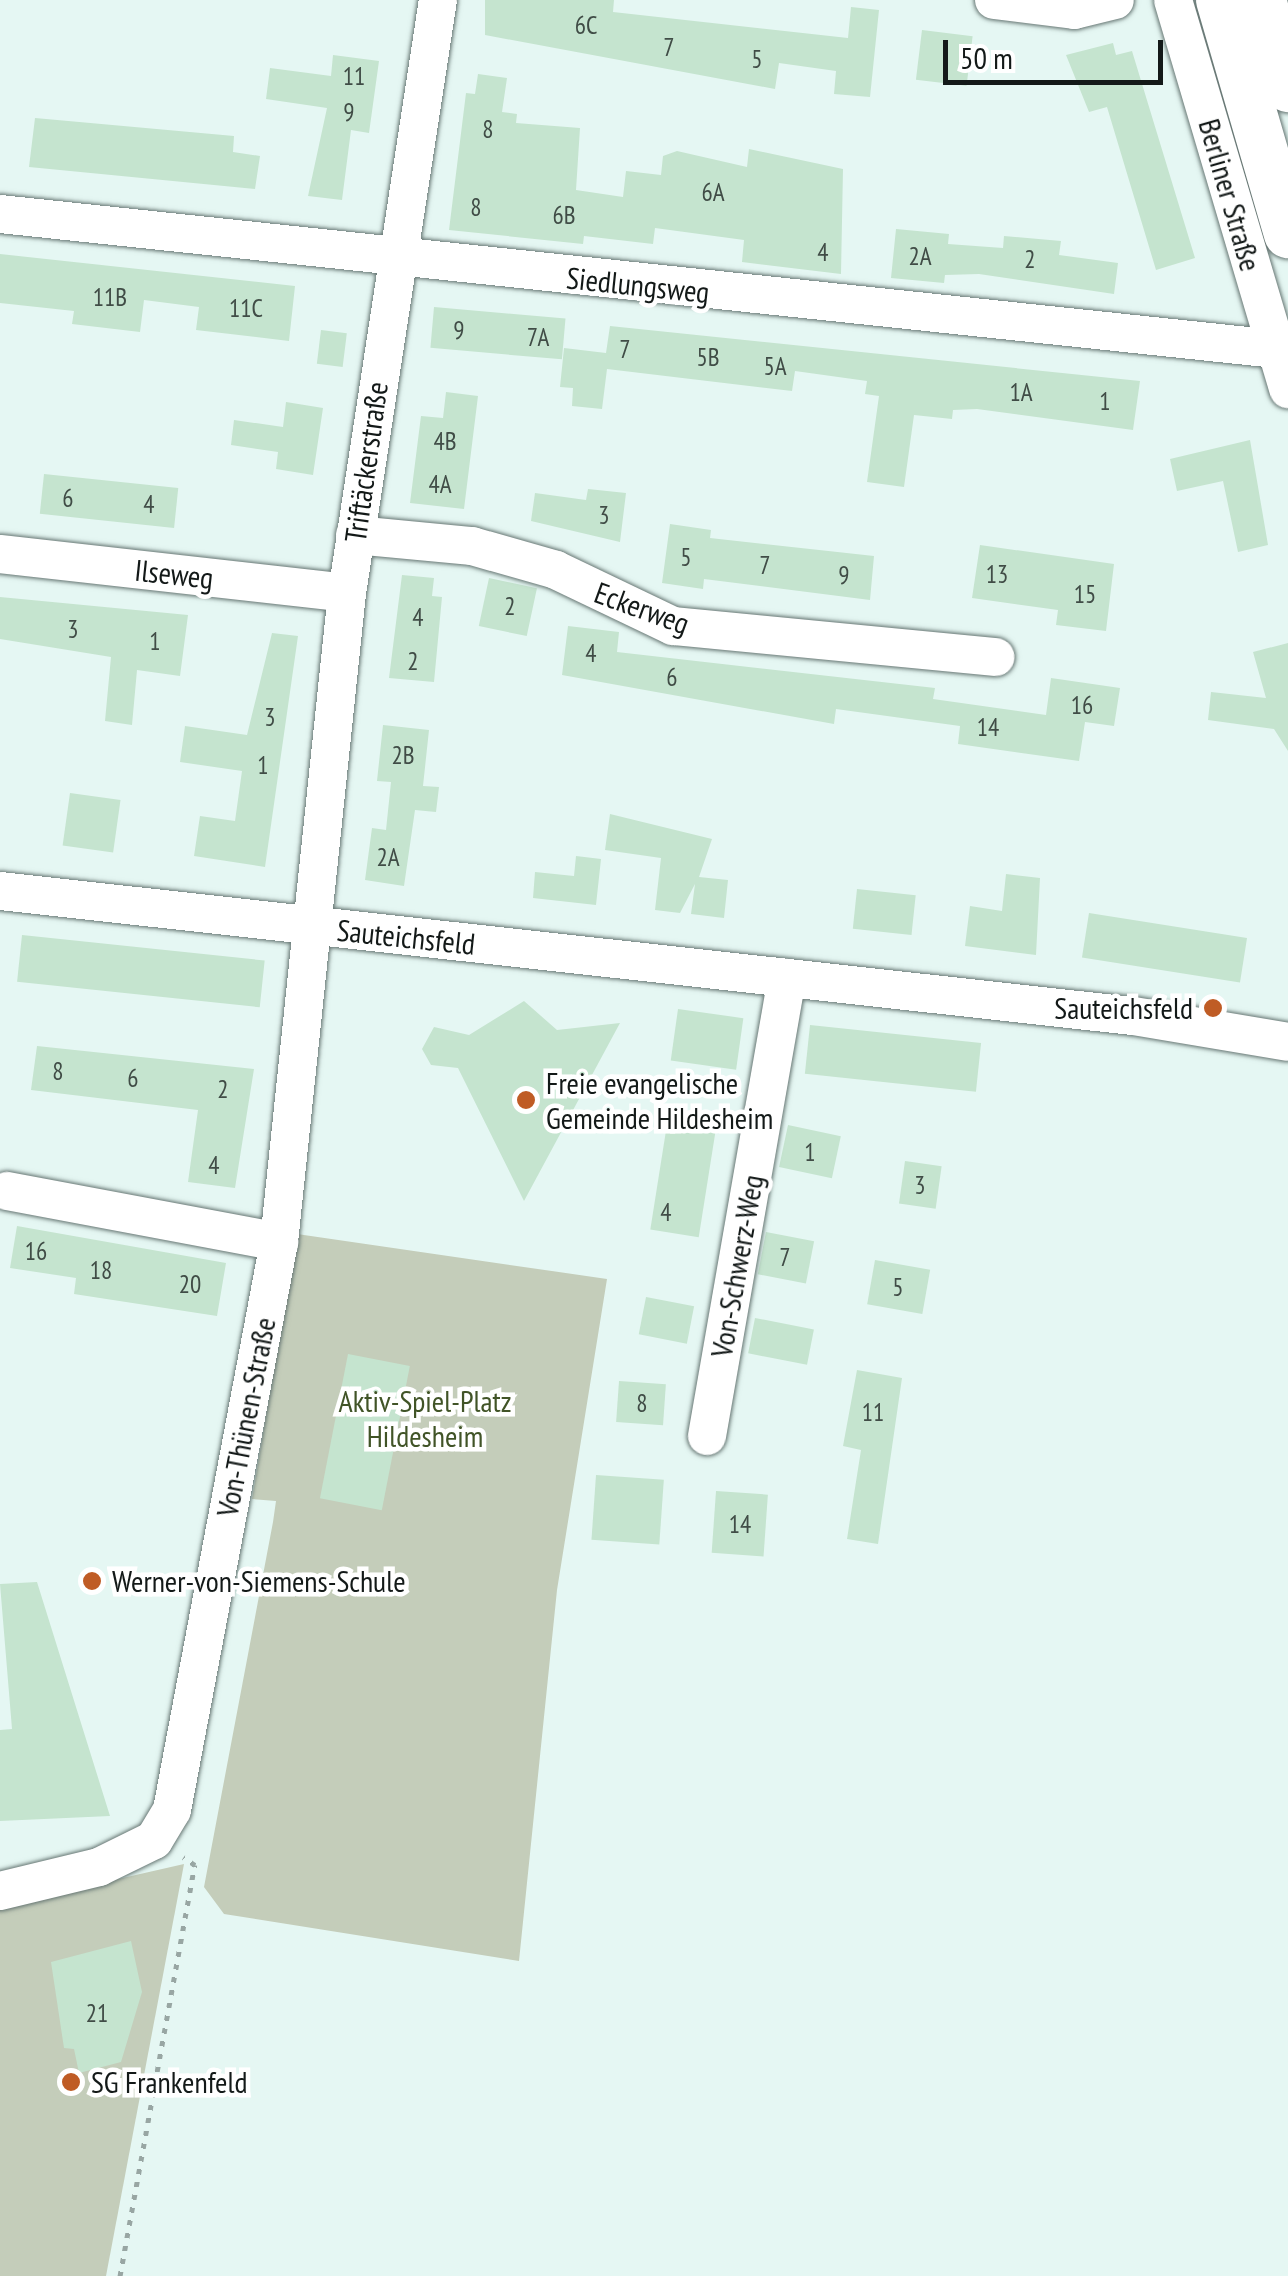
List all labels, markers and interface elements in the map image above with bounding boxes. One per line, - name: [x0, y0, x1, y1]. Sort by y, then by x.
- house number: 6C: [575, 10, 597, 40]
- scale bar: [948, 20, 1168, 82]
- house number: 7: [663, 32, 675, 62]
- text: 50 m: [960, 38, 1013, 77]
- house number: 5: [751, 44, 763, 74]
- house number: 11: [343, 61, 365, 91]
- house number: 9: [343, 97, 355, 127]
- house number: 8: [482, 114, 494, 144]
- street label: Berliner Straße: [1191, 115, 1269, 275]
- house number: 6A: [701, 177, 725, 207]
- house number: 8: [470, 192, 482, 222]
- house number: 6B: [552, 200, 576, 230]
- house number: 4: [817, 237, 829, 267]
- house number: 2A: [908, 241, 932, 271]
- house number: 2: [1024, 244, 1036, 274]
- street label: Siedlungsweg: [565, 260, 711, 310]
- house number: 11B: [93, 282, 127, 312]
- house number: 11C: [229, 293, 263, 323]
- house number: 9: [453, 315, 465, 345]
- house number: 7A: [527, 322, 549, 352]
- house number: 7: [619, 334, 631, 364]
- house number: 5B: [696, 342, 720, 372]
- house number: 5A: [763, 351, 787, 381]
- house number: 1A: [1009, 377, 1033, 407]
- street label: Triftäckerstraße: [337, 380, 395, 544]
- house number: 1: [1099, 386, 1111, 416]
- house number: 4B: [433, 426, 457, 456]
- house number: 4A: [428, 469, 452, 499]
- house number: 6: [62, 483, 74, 513]
- house number: 4: [143, 489, 155, 519]
- house number: 3: [598, 500, 610, 530]
- house number: 5: [680, 542, 692, 572]
- house number: 7: [759, 550, 771, 580]
- street label: Ilseweg: [133, 552, 215, 596]
- house number: 13: [986, 559, 1008, 589]
- house number: 9: [838, 560, 850, 590]
- street label: Eckerweg: [590, 574, 694, 642]
- house number: 15: [1074, 579, 1096, 609]
- house number: 2: [504, 591, 516, 621]
- house number: 4: [412, 602, 424, 632]
- house number: 3: [67, 614, 79, 644]
- house number: 1: [149, 626, 161, 656]
- house number: 4: [585, 638, 597, 668]
- house number: 2: [407, 646, 419, 676]
- house number: 6: [666, 662, 678, 692]
- house number: 16: [1071, 690, 1093, 720]
- house number: 3: [264, 702, 276, 732]
- house number: 14: [977, 712, 999, 742]
- house number: 2B: [391, 740, 415, 770]
- house number: 1: [257, 750, 269, 780]
- house number: 2A: [376, 842, 400, 872]
- street label: Sauteichsfeld: [335, 912, 477, 962]
- place label: Sauteichsfeld: [1054, 990, 1193, 1026]
- marker: Sauteichsfeld: [1202, 997, 1224, 1019]
- house number: 8: [52, 1056, 64, 1086]
- house number: 6: [127, 1063, 139, 1093]
- place label: Freie evangelische Gemeinde Hildesheim: [546, 1065, 773, 1136]
- house number: 2: [217, 1074, 229, 1104]
- marker: Freie evangelische Gemeinde Hildesheim: [515, 1089, 537, 1111]
- house number: 1: [804, 1137, 816, 1167]
- house number: 4: [208, 1150, 220, 1180]
- house number: 3: [914, 1170, 926, 1200]
- street label: Von-Schwerz-Weg: [703, 1172, 771, 1360]
- house number: 4: [660, 1197, 672, 1227]
- house number: 16: [25, 1236, 47, 1266]
- house number: 7: [779, 1242, 791, 1272]
- house number: 18: [90, 1255, 112, 1285]
- house number: 20: [179, 1269, 201, 1299]
- house number: 5: [892, 1272, 904, 1302]
- street label: Von-Thünen-Straße: [209, 1314, 283, 1520]
- park label: Aktiv-Spiel-Platz Hildesheim: [338, 1383, 512, 1454]
- house number: 8: [636, 1388, 648, 1418]
- house number: 11: [862, 1397, 884, 1427]
- house number: 14: [729, 1509, 751, 1539]
- place label: Werner-von-Siemens-Schule: [112, 1563, 406, 1599]
- marker: Werner-von-Siemens-Schule: [81, 1570, 103, 1592]
- house number: 21: [86, 1998, 108, 2028]
- place label: SG Frankenfeld: [91, 2064, 247, 2100]
- marker: SG Frankenfeld: [60, 2071, 82, 2093]

